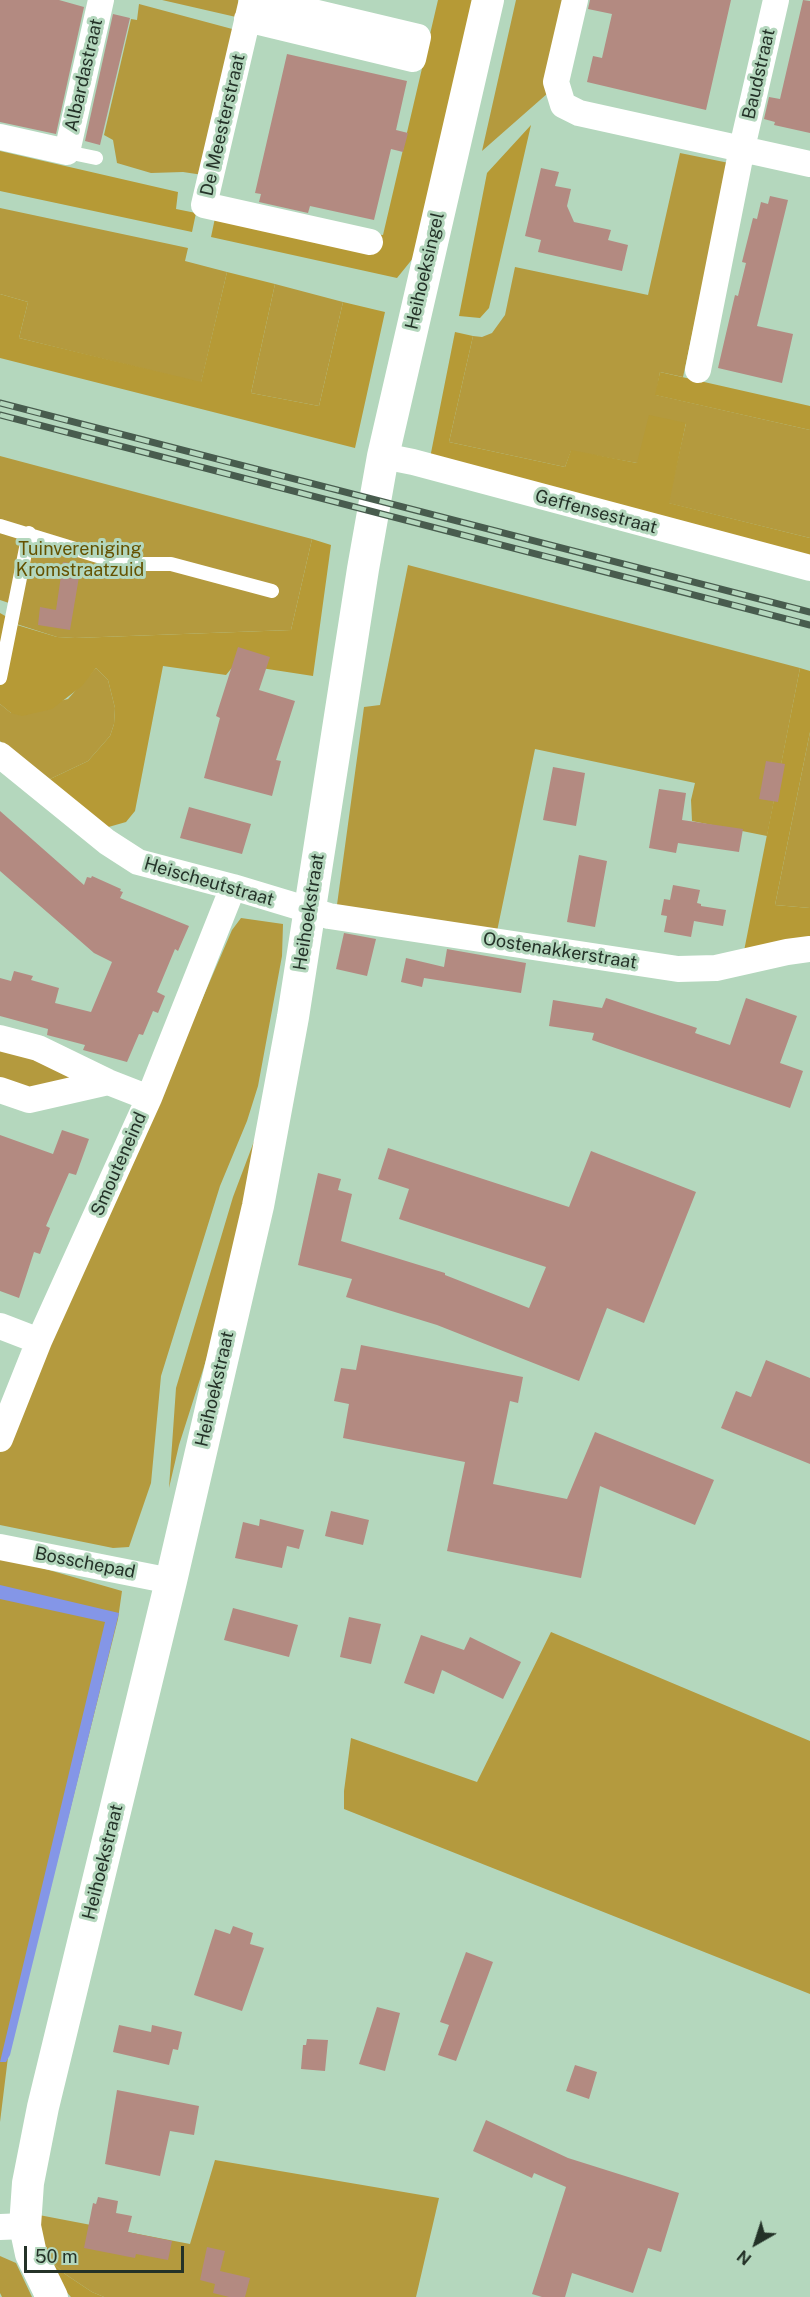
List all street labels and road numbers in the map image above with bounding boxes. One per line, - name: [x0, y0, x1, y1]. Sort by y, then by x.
- street label: Albardastraat: [61, 16, 107, 134]
- street label: Baudstraat: [738, 27, 780, 121]
- street label: De Meesterstraat: [196, 52, 250, 198]
- street label: Heihoeksingel: [401, 210, 449, 332]
- street label: Geffensestraat: [533, 485, 659, 539]
- street label: Heihoekstraat: [289, 852, 329, 972]
- street label: Heischeutstraat: [142, 853, 276, 911]
- street label: Oostenakkerstraat: [482, 928, 638, 974]
- street label: Smouteneind: [86, 1109, 152, 1219]
- street label: Heihoekstraat: [191, 1329, 239, 1449]
- street label: Bosschepad: [33, 1543, 137, 1583]
- street label: Heihoekstraat: [78, 1802, 128, 1922]

